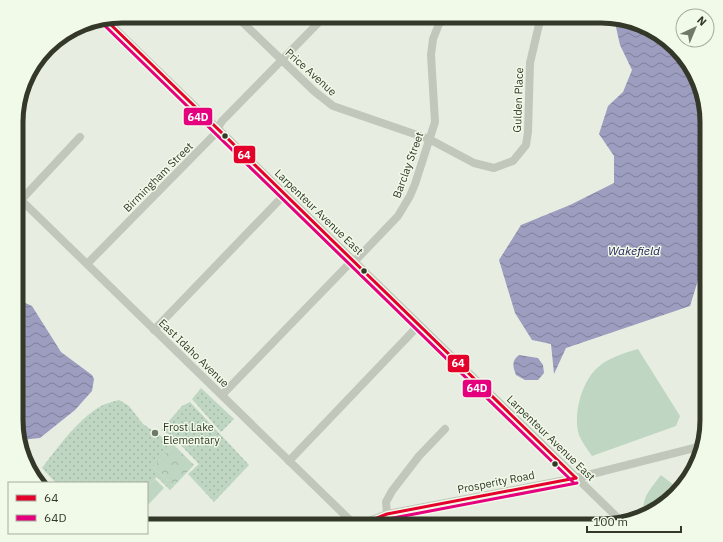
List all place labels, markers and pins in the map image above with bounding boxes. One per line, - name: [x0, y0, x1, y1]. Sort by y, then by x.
- unlabelled marker: [220, 131, 230, 141]
- unlabelled marker: [359, 266, 369, 276]
- place label: Frost Lake Elementary: [163, 420, 220, 447]
- marker: Frost Lake Elementary: [150, 428, 160, 438]
- unlabelled marker: [550, 459, 560, 469]

